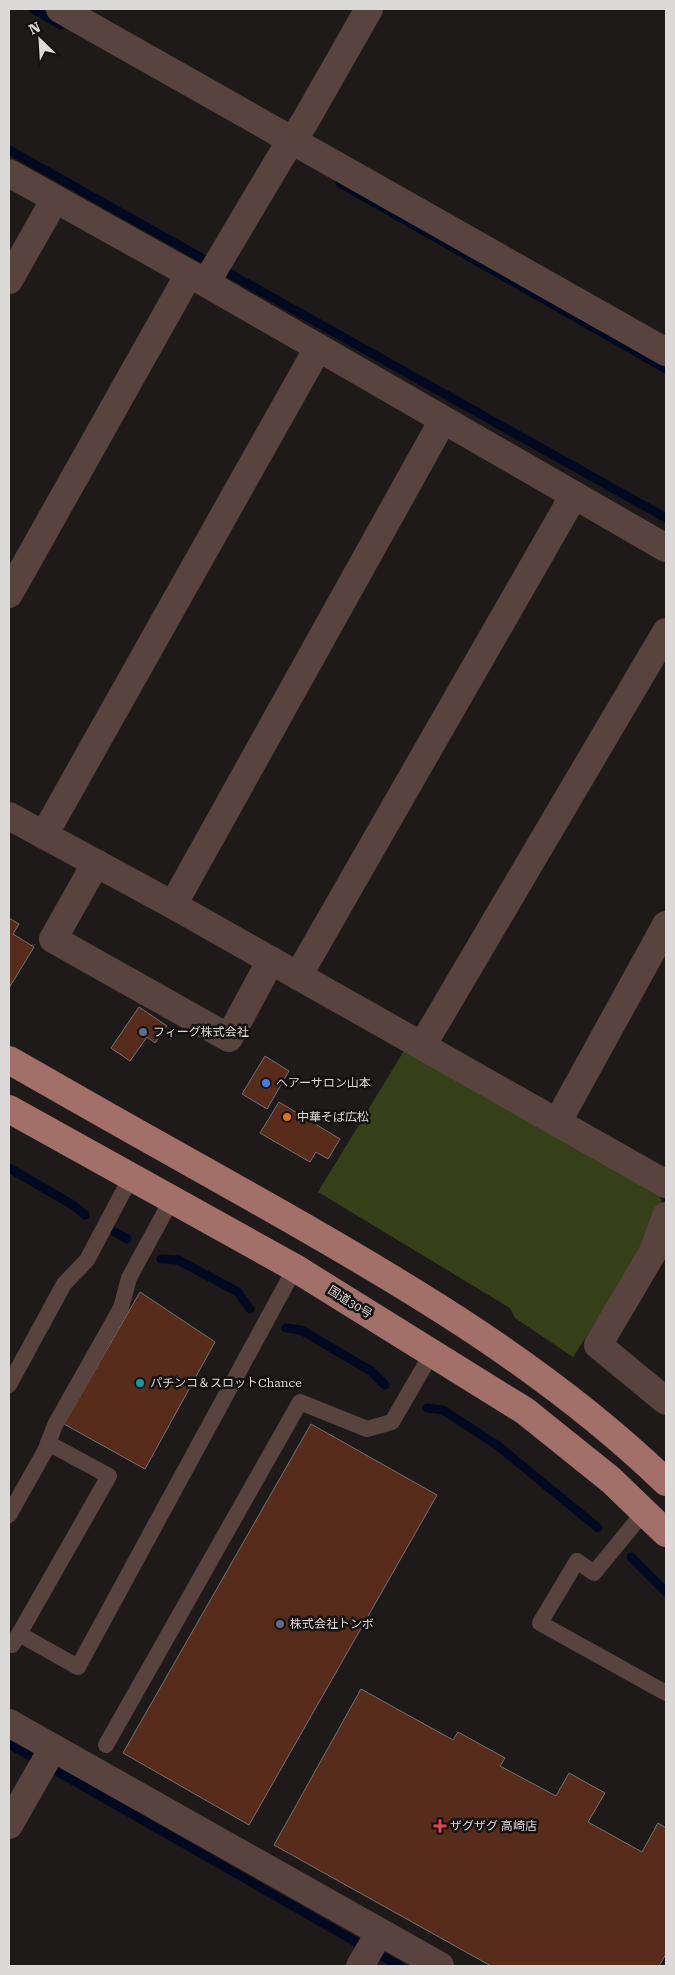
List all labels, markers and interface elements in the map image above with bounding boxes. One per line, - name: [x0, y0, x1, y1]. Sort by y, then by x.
- north arrow: [15, 15, 65, 65]
- text: N: [26, 19, 43, 38]
- place label: フィーグ株式会社: [153, 1025, 249, 1039]
- marker: フィーグ株式会社: [137, 1026, 149, 1038]
- place label: ヘアーサロン山本: [276, 1076, 371, 1090]
- marker: ヘアーサロン山本: [260, 1077, 272, 1089]
- place label: 中華そば広松: [297, 1110, 369, 1124]
- marker: 中華そば広松: [281, 1111, 293, 1123]
- street label: 国道30号: [325, 1283, 375, 1321]
- place label: パチンコ＆スロットChance: [150, 1376, 302, 1390]
- marker: パチンコ＆スロットChance: [134, 1377, 146, 1389]
- place label: 株式会社トンボ: [290, 1617, 374, 1631]
- marker: 株式会社トンボ: [274, 1618, 286, 1630]
- place label: ザグザグ 高崎店: [450, 1819, 537, 1833]
- marker: ザグザグ 高崎店: [434, 1820, 446, 1832]

